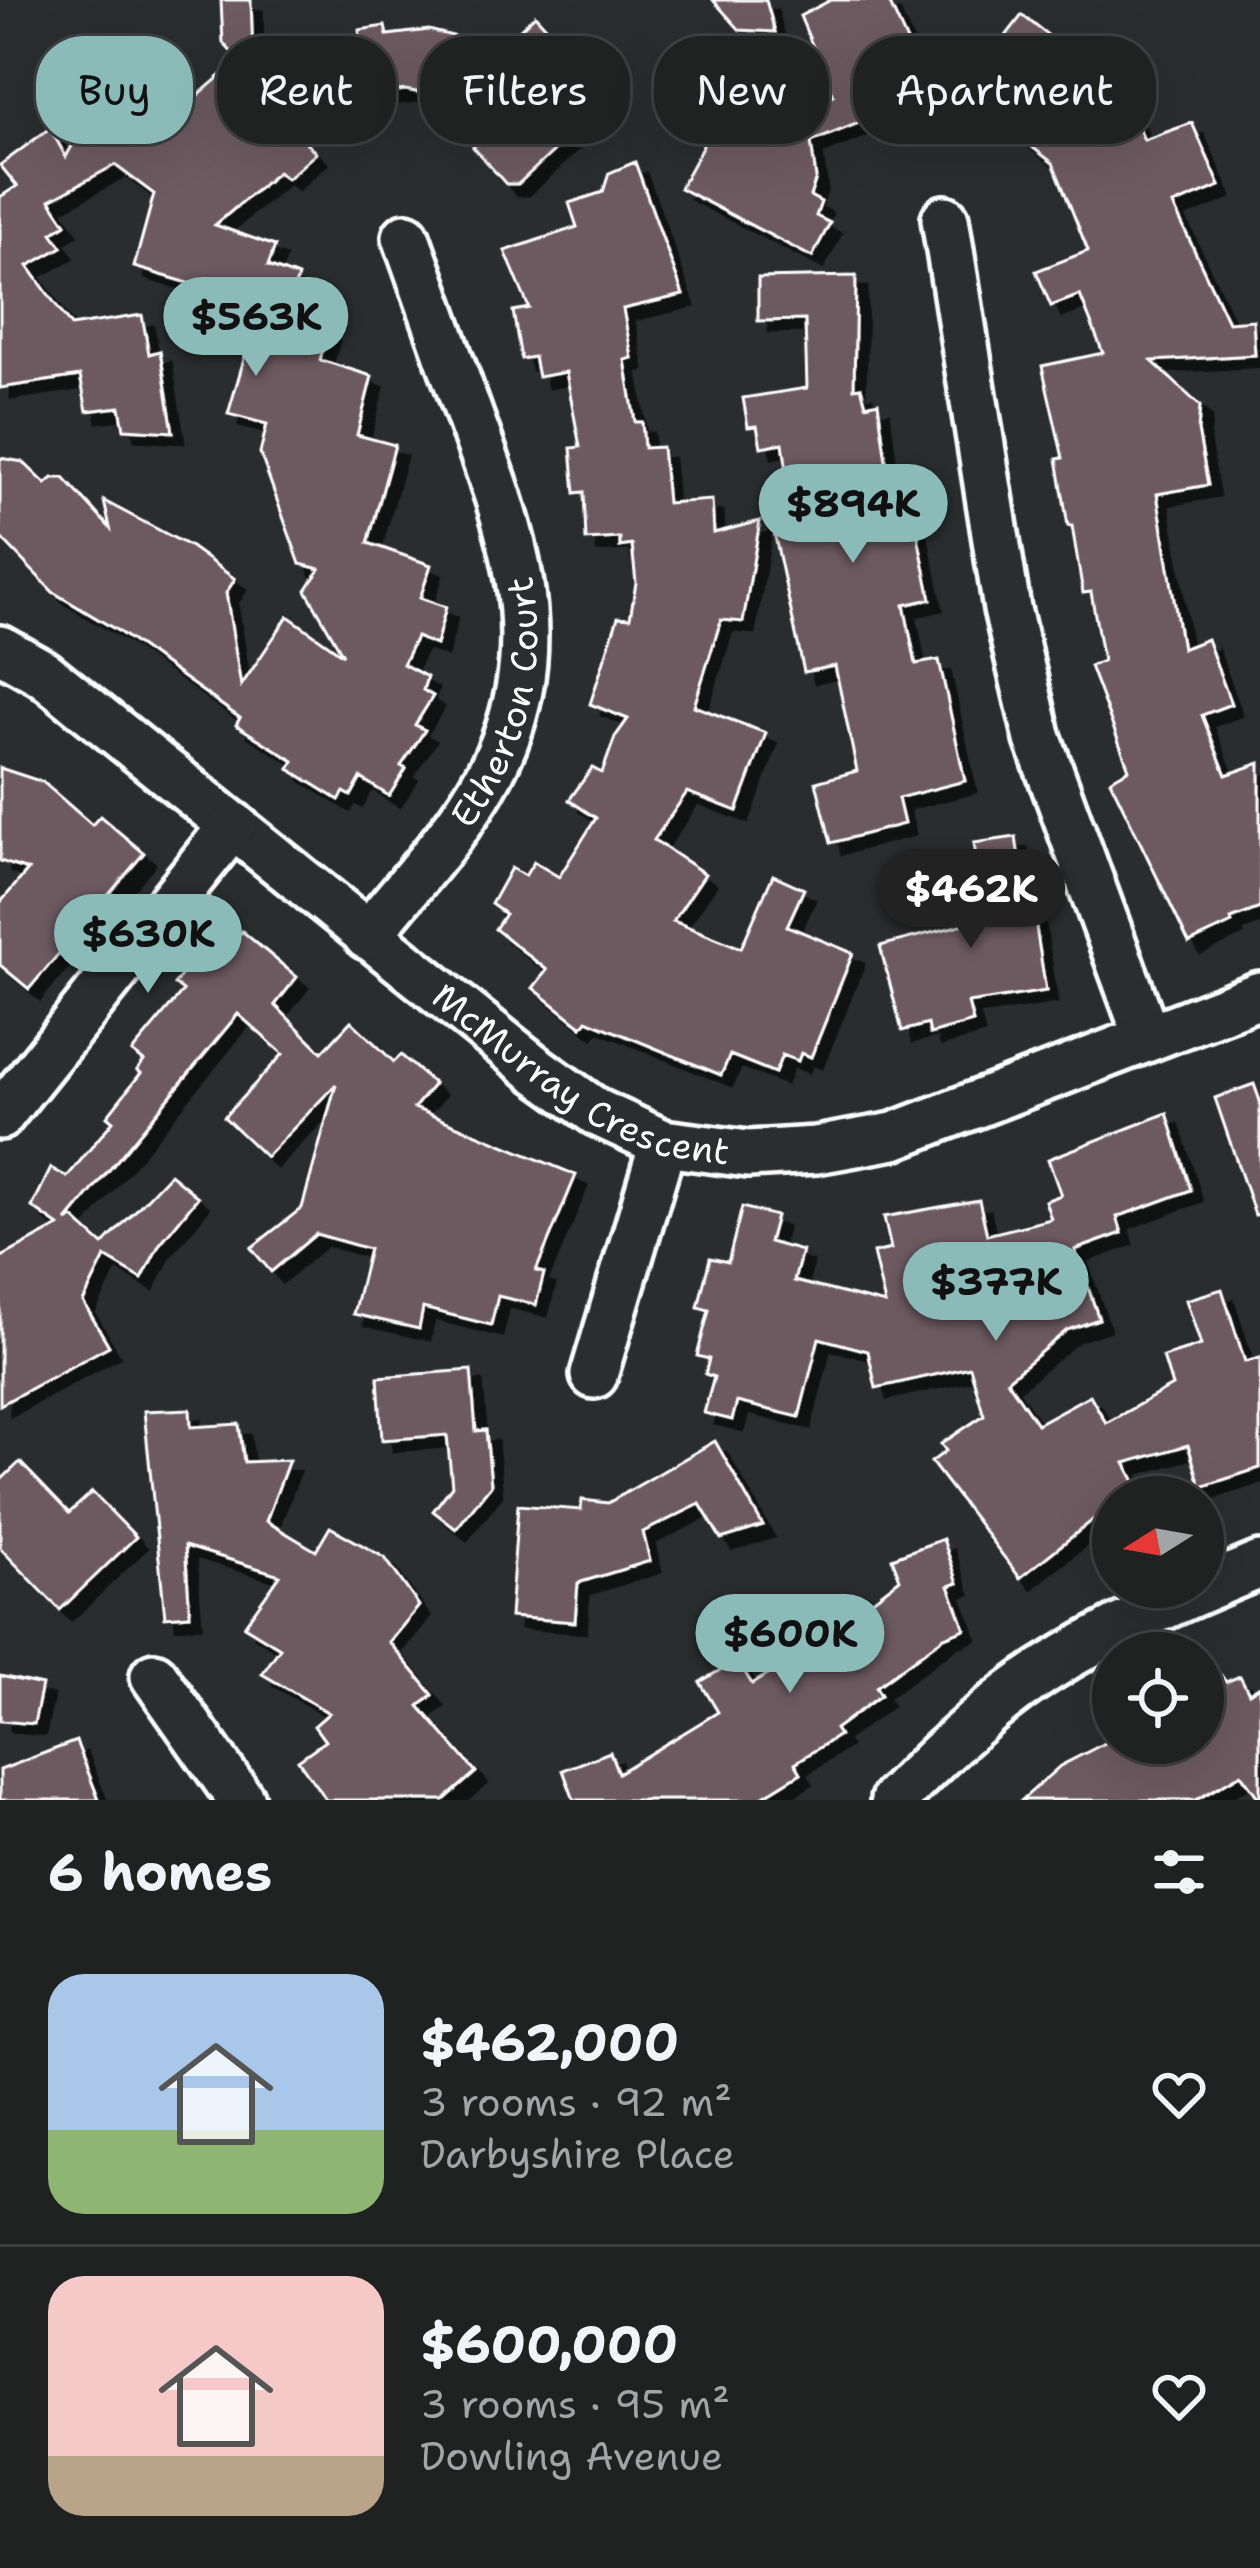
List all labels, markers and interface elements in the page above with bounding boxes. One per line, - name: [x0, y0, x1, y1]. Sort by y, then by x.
- chip: Buy: [36, 36, 193, 144]
- chip: Rent: [217, 36, 396, 144]
- chip: Filters: [420, 36, 630, 144]
- chip: New: [654, 36, 829, 144]
- chip: Apartment: [853, 36, 1156, 144]
- pin: $563K: [172, 277, 340, 379]
- text: $563K: [190, 290, 322, 342]
- pin: $894K: [769, 464, 937, 566]
- text: $894K: [786, 477, 920, 529]
- street label: Etherton Court: [439, 574, 549, 837]
- pin: $462K: [887, 849, 1055, 951]
- text: $462K: [904, 862, 1038, 914]
- pin: $630K: [64, 894, 232, 996]
- text: $630K: [81, 907, 215, 959]
- street label: McMurray Crescent: [422, 972, 732, 1176]
- pin: $377K: [912, 1242, 1080, 1344]
- text: $377K: [930, 1255, 1062, 1307]
- north arrow: [1092, 1476, 1224, 1608]
- map controls: [1092, 1476, 1224, 1764]
- pin: $600K: [706, 1594, 874, 1696]
- text: $600K: [722, 1607, 858, 1659]
- button: locate: [1092, 1632, 1224, 1764]
- text: 6 homes: [48, 1838, 272, 1906]
- icon: filters: [1146, 1839, 1212, 1905]
- text: $462,000: [420, 2008, 679, 2076]
- icon: home: [144, 2022, 288, 2166]
- icon: heart: [1146, 2061, 1212, 2127]
- text: 3 rooms · 92 m²: [420, 2076, 732, 2128]
- text: Darbyshire Place: [420, 2128, 735, 2180]
- text: $600,000: [420, 2310, 678, 2378]
- icon: home: [144, 2324, 288, 2468]
- icon: heart: [1146, 2363, 1212, 2429]
- text: 3 rooms · 95 m²: [420, 2378, 730, 2430]
- text: Dowling Avenue: [420, 2430, 723, 2482]

